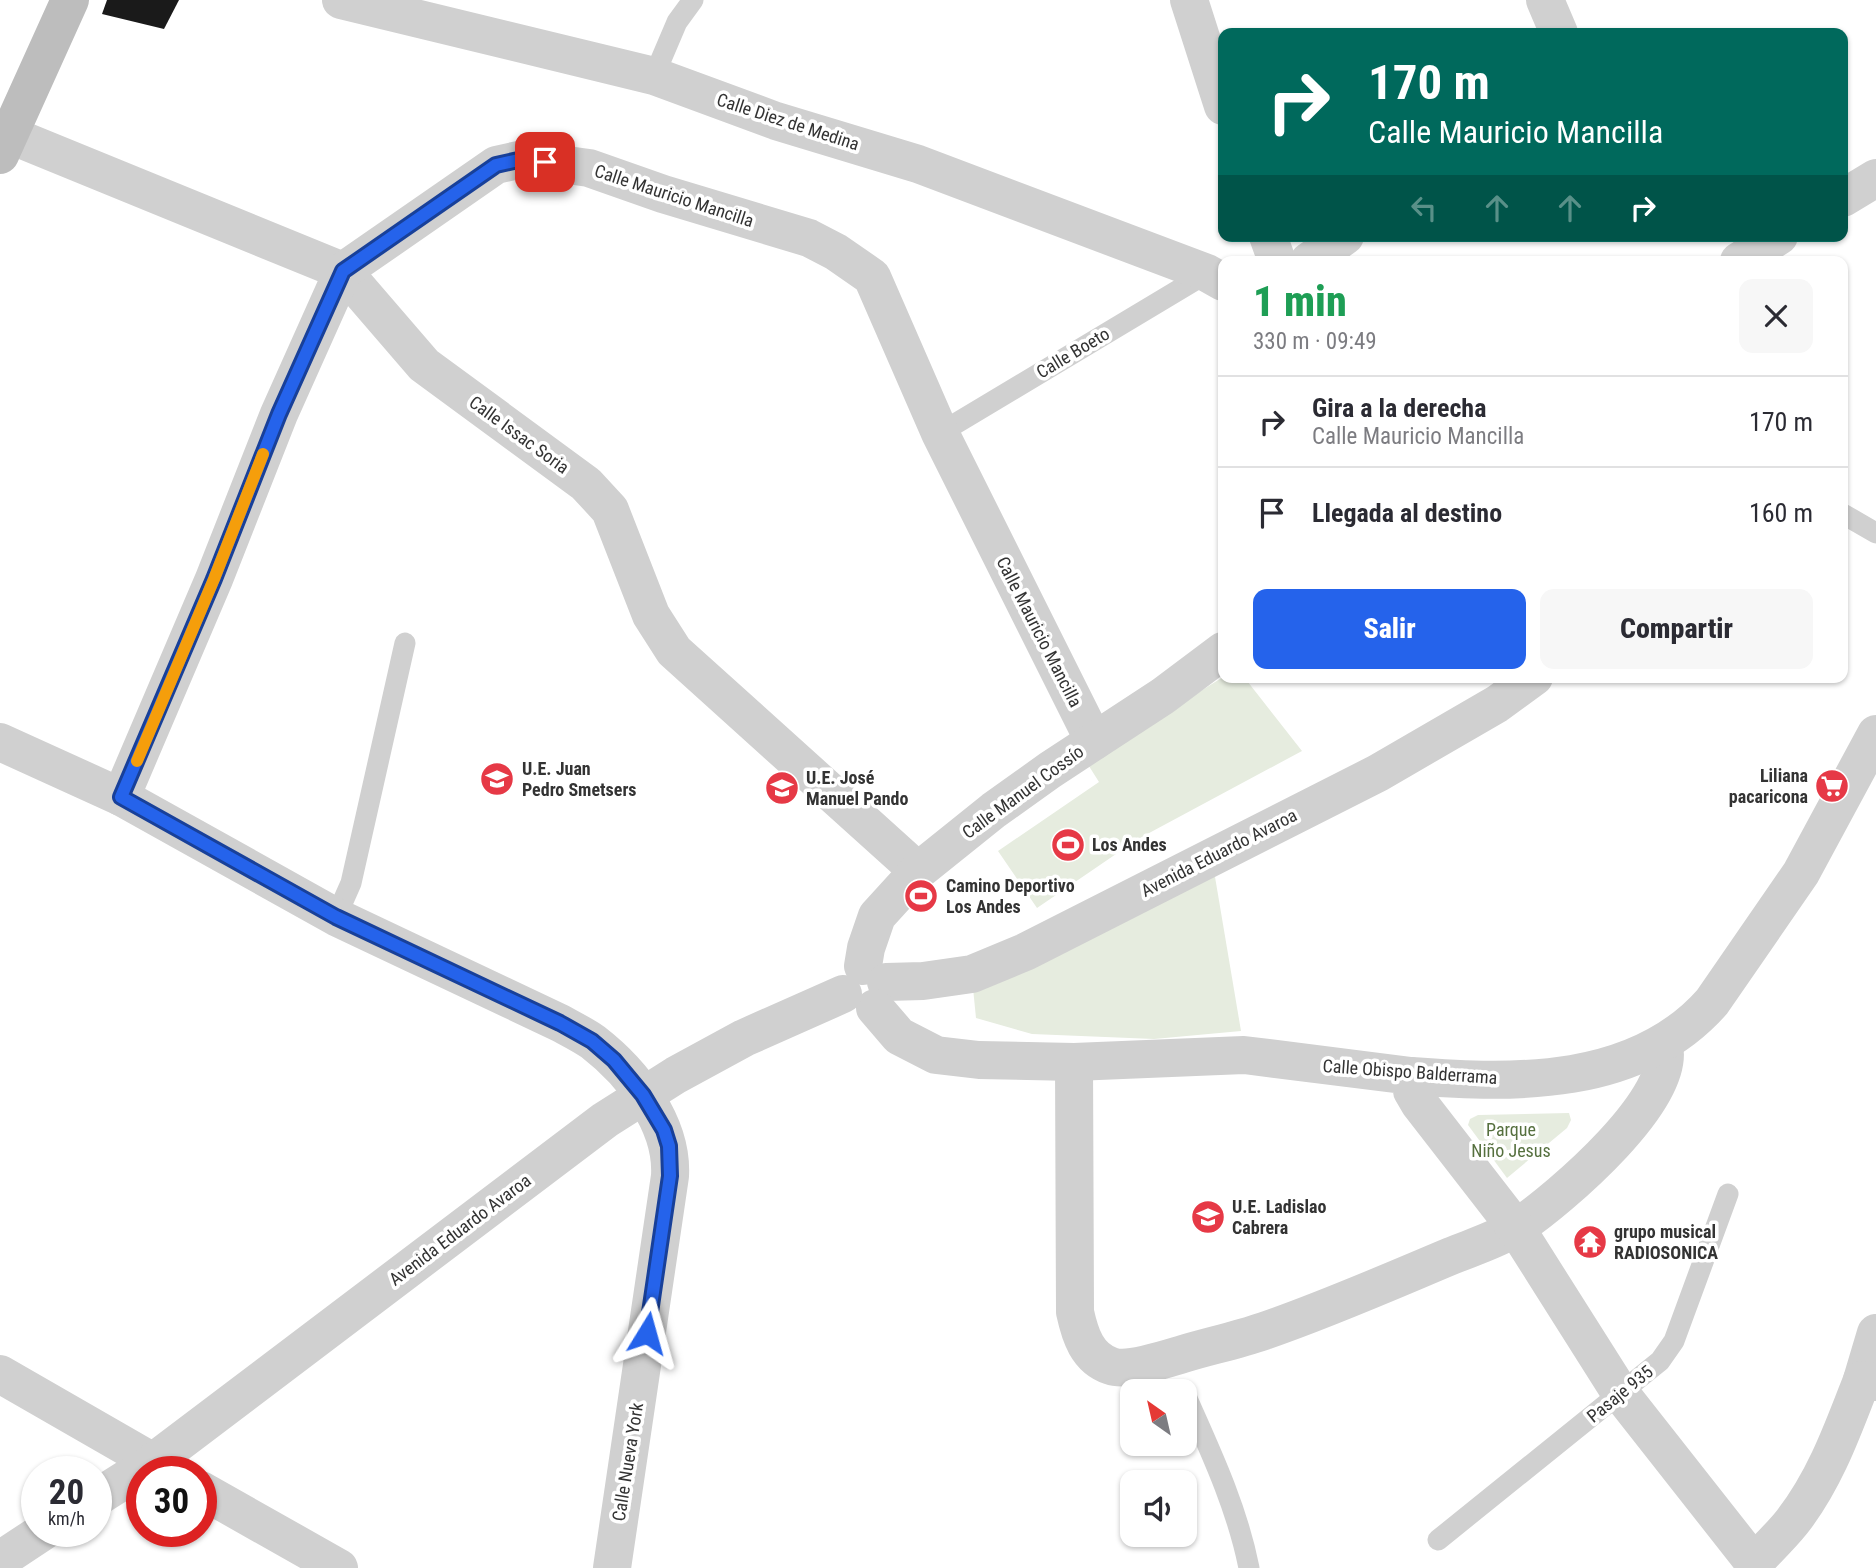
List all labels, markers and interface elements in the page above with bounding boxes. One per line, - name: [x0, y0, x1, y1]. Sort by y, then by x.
- text: 170 m: [1368, 54, 1490, 111]
- icon: right: [1253, 56, 1344, 147]
- street label: Calle Diez de Medina: [714, 89, 862, 154]
- text: Calle Mauricio Mancilla: [1368, 113, 1663, 151]
- pin: [515, 132, 575, 192]
- icon: arrive: [526, 143, 564, 181]
- street label: Calle Mauricio Mancilla: [592, 160, 756, 231]
- icon: left: [1405, 189, 1443, 227]
- icon: ahead: [1478, 189, 1516, 227]
- icon: ahead: [1551, 189, 1589, 227]
- icon: right: [1624, 189, 1662, 227]
- text: 1 min: [1253, 277, 1347, 326]
- button: close: [1739, 279, 1813, 353]
- street label: Calle Boeto: [1033, 323, 1113, 382]
- text: 330 m · 09:49: [1253, 328, 1377, 355]
- street label: Calle Issac Soria: [465, 391, 573, 478]
- text: Gira a la derecha: [1312, 393, 1486, 423]
- icon: right: [1253, 403, 1291, 441]
- text: 170 m: [1749, 407, 1813, 437]
- text: Calle Mauricio Mancilla: [1312, 423, 1524, 450]
- icon: arrive: [1253, 494, 1291, 532]
- text: Llegada al destino: [1312, 498, 1502, 528]
- text: 160 m: [1749, 498, 1813, 528]
- street label: Calle Mauricio Mancilla: [992, 553, 1087, 711]
- button: Salir: [1253, 589, 1526, 669]
- button: Compartir: [1540, 589, 1813, 669]
- street label: Calle Manuel Cossío: [958, 741, 1088, 843]
- place label: U.E. Juan Pedro Smetsers: [522, 758, 637, 800]
- school or university icon: U.E. Juan Pedro Smetsers: [478, 760, 516, 798]
- place label: Liliana pacaricona: [1729, 765, 1808, 807]
- place label: U.E. José Manuel Pando: [806, 767, 909, 809]
- supermarket icon: Liliana pacaricona: [1813, 767, 1851, 805]
- school or university icon: U.E. José Manuel Pando: [763, 769, 801, 807]
- street label: Avenida Eduardo Avaroa: [1137, 804, 1300, 901]
- sports icon: Los Andes: [1049, 826, 1087, 864]
- place label: Los Andes: [1092, 834, 1167, 855]
- place label: Camino Deportivo Los Andes: [946, 875, 1075, 917]
- sports icon: Camino Deportivo Los Andes: [902, 877, 940, 915]
- street label: Calle Obispo Balderrama: [1322, 1055, 1498, 1088]
- park label: Parque Niño Jesus: [1471, 1119, 1551, 1161]
- street label: Avenida Eduardo Avaroa: [385, 1169, 535, 1290]
- place label: U.E. Ladislao Cabrera: [1232, 1196, 1326, 1238]
- school or university icon: U.E. Ladislao Cabrera: [1189, 1198, 1227, 1236]
- place label: grupo musical RADIOSONICA: [1614, 1221, 1718, 1263]
- temple icon: grupo musical RADIOSONICA: [1571, 1223, 1609, 1261]
- position arrow: [610, 1296, 684, 1370]
- street label: Pasaje 935: [1583, 1361, 1657, 1427]
- north arrow: [1120, 1379, 1197, 1456]
- map controls: [1120, 1379, 1197, 1547]
- street label: Calle Nueva York: [608, 1401, 647, 1523]
- speed limit sign: 30: [126, 1456, 217, 1547]
- button: sound: [1120, 1470, 1197, 1547]
- text: 20: [49, 1472, 84, 1513]
- text: km/h: [48, 1508, 85, 1529]

